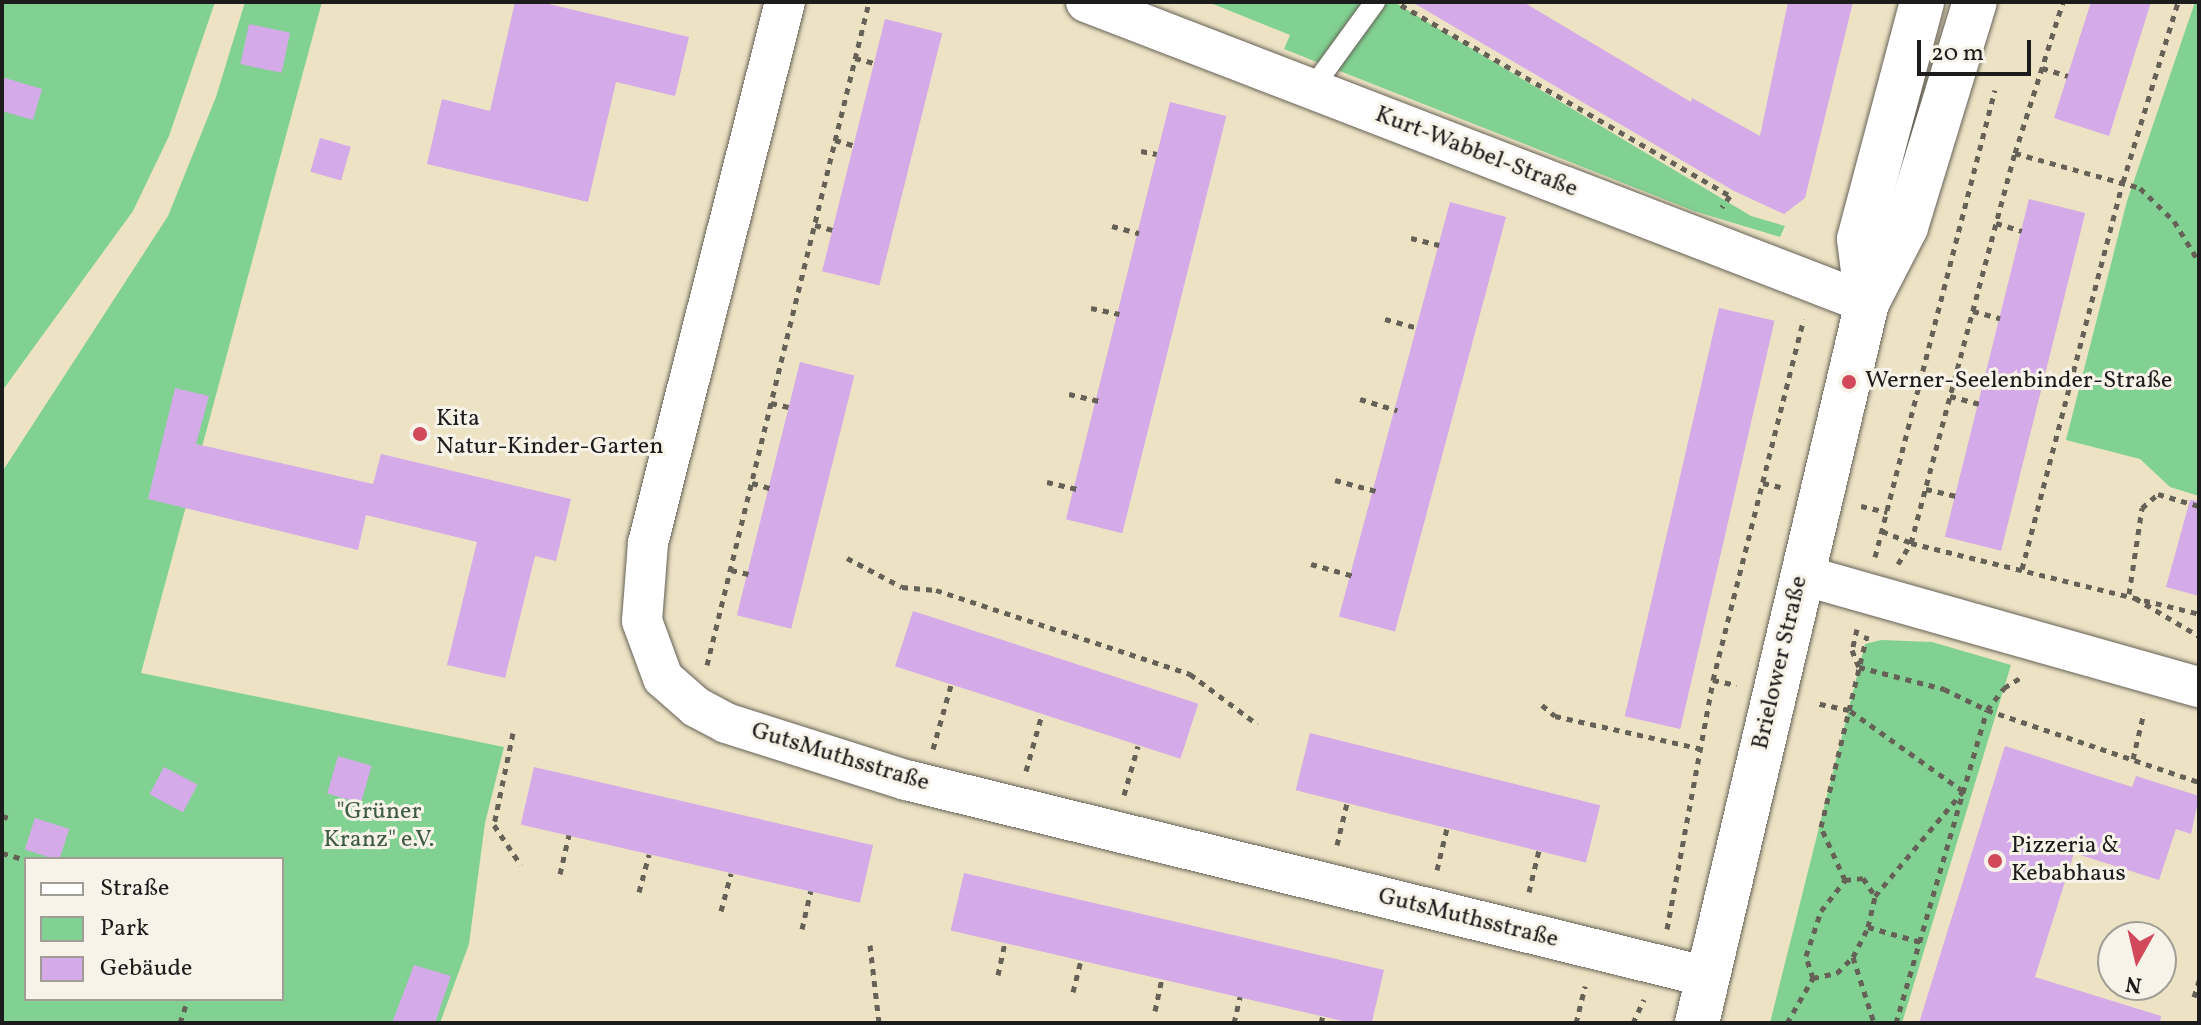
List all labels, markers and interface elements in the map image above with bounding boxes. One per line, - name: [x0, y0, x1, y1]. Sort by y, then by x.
- scale bar: [1921, 24, 2035, 74]
- text: 20 m: [1931, 37, 1984, 71]
- street label: Kurt-Wabbel-Straße: [1371, 101, 1581, 205]
- place label: Werner-Seelenbinder-Straße: [1865, 368, 2172, 396]
- marker: Werner-Seelenbinder-Straße: [1840, 373, 1858, 391]
- place label: Kita Natur-Kinder-Garten: [436, 406, 664, 462]
- marker: Kita Natur-Kinder-Garten: [411, 425, 429, 443]
- street label: Brielower Straße: [1747, 573, 1815, 753]
- street label: GutsMuthsstraße: [748, 717, 932, 799]
- park label: "Grüner Kranz" e.V.: [323, 799, 435, 855]
- place label: Pizzeria & Kebabhaus: [2011, 833, 2126, 889]
- marker: Pizzeria & Kebabhaus: [1986, 852, 2004, 870]
- legend: [24, 857, 284, 1001]
- text: Straße: [100, 872, 169, 906]
- street label: GutsMuthsstraße: [1375, 883, 1561, 955]
- text: Park: [100, 912, 149, 946]
- north arrow: [2097, 921, 2177, 1001]
- text: Gebäude: [100, 952, 192, 986]
- text: N: [2124, 967, 2144, 1000]

